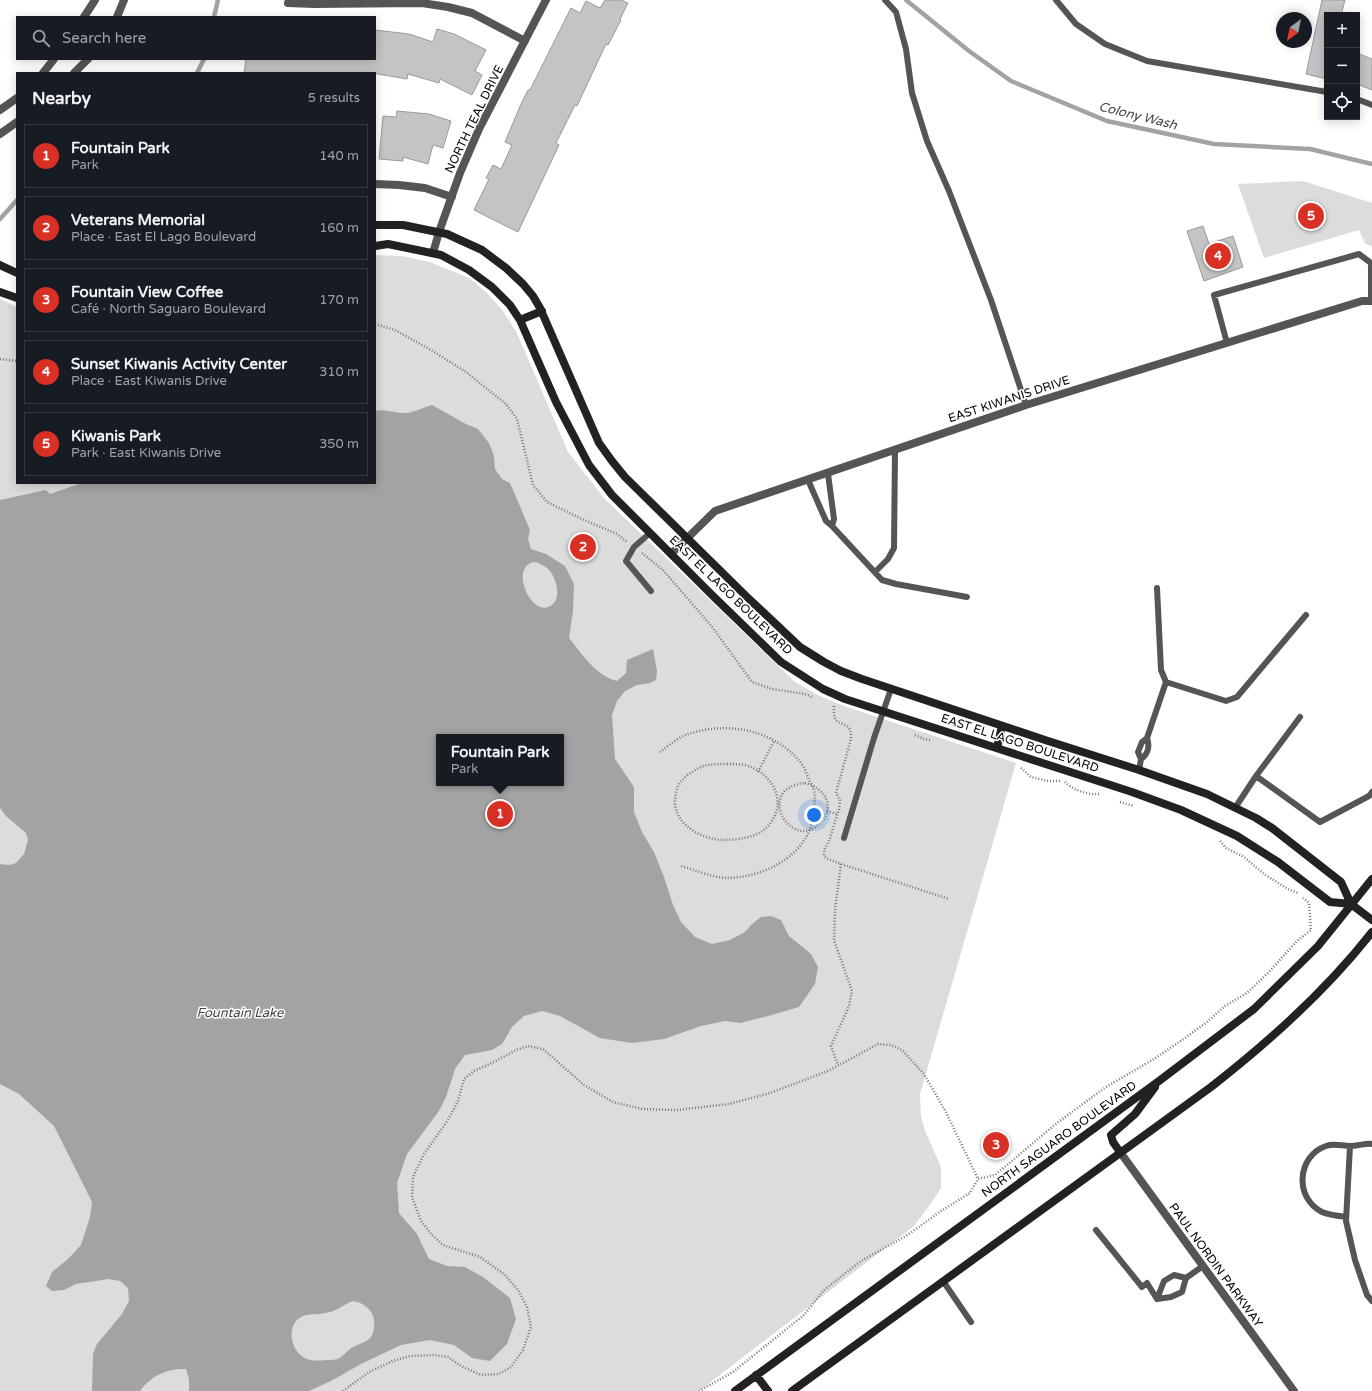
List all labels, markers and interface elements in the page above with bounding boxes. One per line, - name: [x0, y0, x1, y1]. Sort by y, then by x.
- north arrow: [1276, 12, 1312, 48]
- map controls: [1324, 12, 1360, 120]
- button: +: [1324, 12, 1360, 48]
- search box: [16, 16, 376, 60]
- icon: search: [30, 27, 52, 49]
- text: Search here: [62, 29, 146, 47]
- button: −: [1324, 48, 1360, 84]
- street label: NORTH TEAL DRIVE: [442, 62, 506, 175]
- button: locate: [1324, 84, 1360, 120]
- text: Nearby: [32, 88, 91, 109]
- text: 5 results: [308, 90, 360, 106]
- water label: Colony Wash: [1097, 99, 1180, 134]
- text: Fountain Park: [71, 139, 170, 157]
- text: 1: [42, 148, 50, 164]
- text: 140 m: [319, 148, 359, 164]
- text: Park: [71, 157, 99, 173]
- pin: 5: [1298, 201, 1324, 231]
- text: Veterans Memorial: [71, 211, 205, 229]
- text: 2: [42, 220, 50, 236]
- text: 160 m: [319, 220, 359, 236]
- text: Place · East El Lago Boulevard: [71, 229, 256, 245]
- pin: 4: [1205, 241, 1231, 271]
- text: Fountain View Coffee: [71, 283, 223, 301]
- text: 3: [42, 292, 50, 308]
- text: 170 m: [319, 292, 359, 308]
- text: Café · North Saguaro Boulevard: [71, 301, 266, 317]
- text: Sunset Kiwanis Activity Center: [71, 355, 287, 373]
- text: 4: [42, 364, 50, 380]
- text: 310 m: [319, 364, 359, 380]
- text: Place · East Kiwanis Drive: [71, 373, 227, 389]
- street label: EAST KIWANIS DRIVE: [946, 373, 1072, 425]
- text: Kiwanis Park: [71, 427, 161, 445]
- text: 5: [42, 436, 50, 452]
- text: 350 m: [319, 436, 359, 452]
- text: Park · East Kiwanis Drive: [71, 445, 221, 461]
- pin: 2: [570, 532, 596, 562]
- street label: EAST EL LAGO BOULEVARD: [667, 533, 795, 657]
- street label: EAST EL LAGO BOULEVARD: [939, 711, 1101, 775]
- popup: [436, 734, 564, 786]
- text: Fountain Park: [451, 743, 549, 761]
- text: Park: [451, 761, 478, 777]
- pin: 1: [487, 799, 513, 829]
- your location: [804, 805, 824, 825]
- water label: Fountain Lake: [197, 1005, 284, 1021]
- street label: NORTH SAGUARO BOULEVARD: [979, 1078, 1139, 1200]
- pin: 3: [983, 1130, 1009, 1160]
- street label: PAUL NORDIN PARKWAY: [1166, 1200, 1266, 1330]

